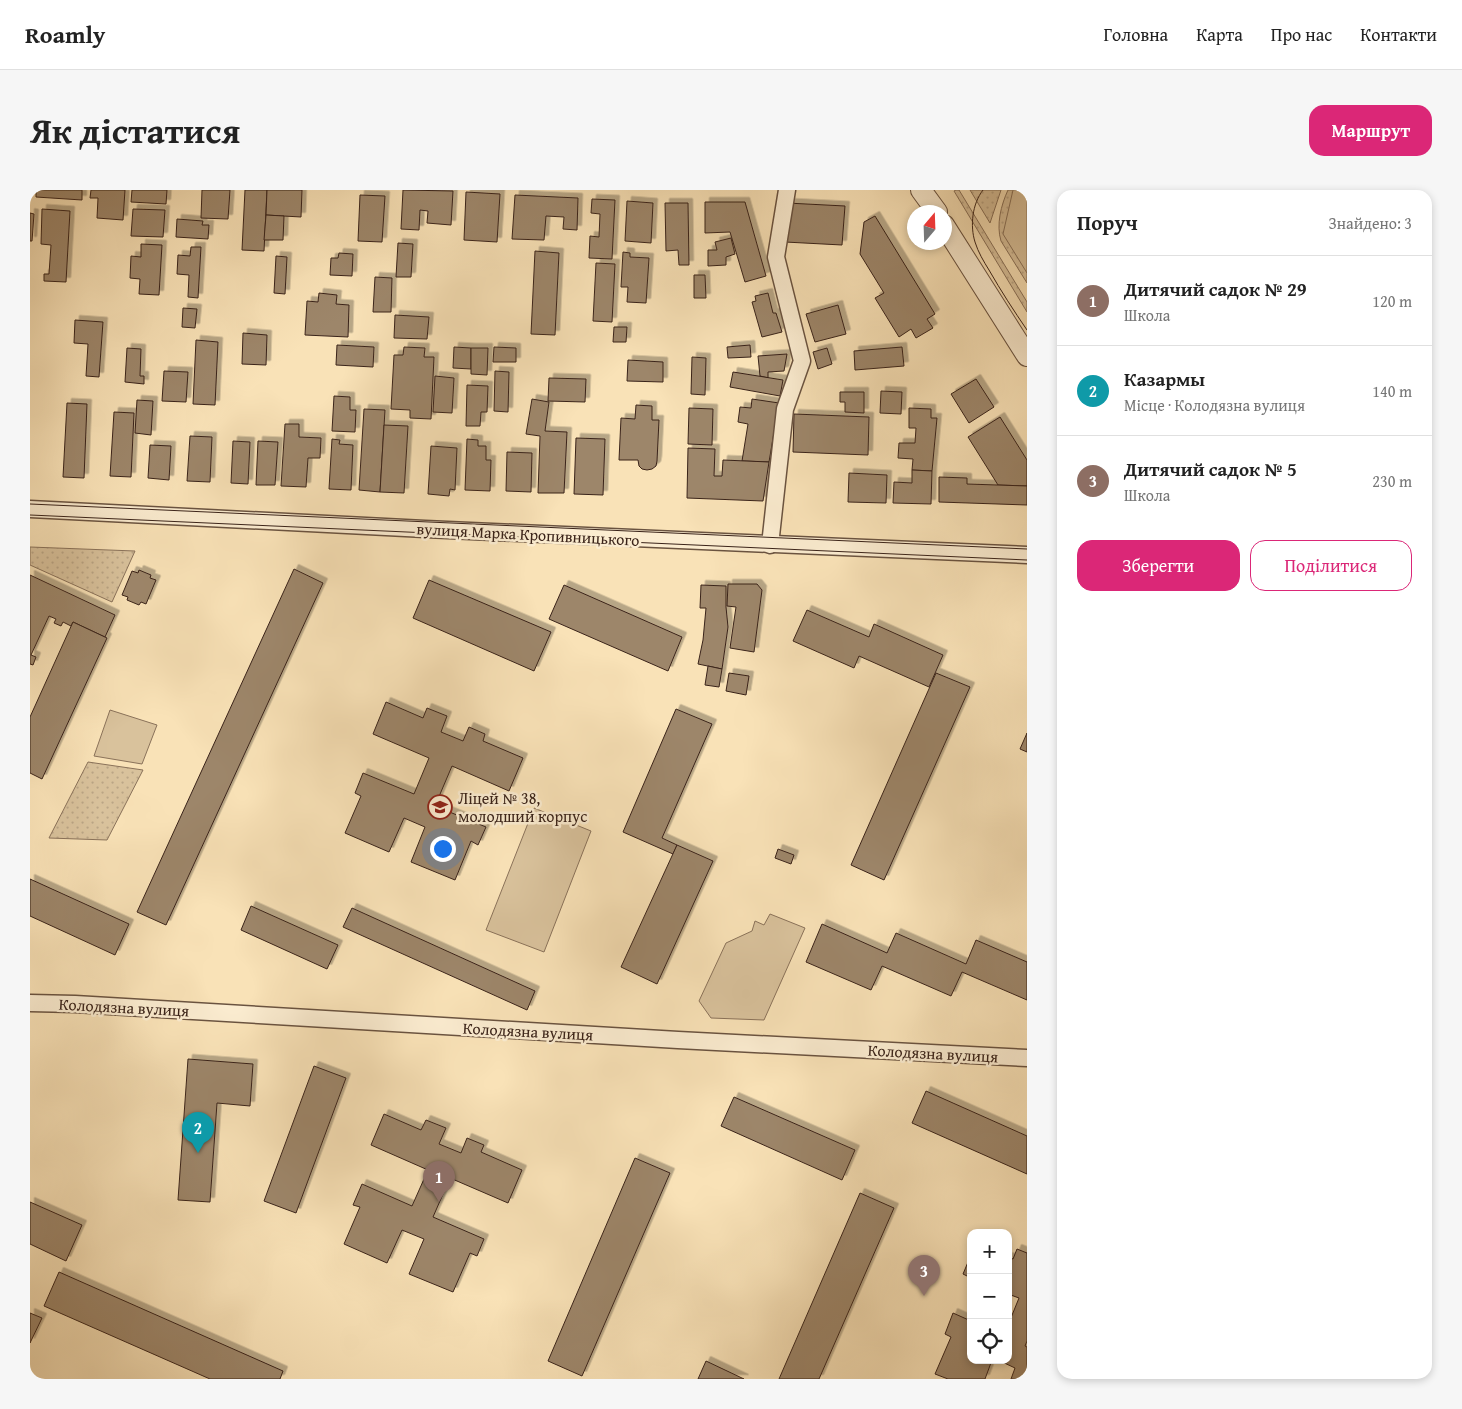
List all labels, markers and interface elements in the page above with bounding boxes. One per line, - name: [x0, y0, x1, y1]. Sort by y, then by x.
- text: Roamly: [25, 17, 105, 52]
- text: Головна: [1103, 21, 1168, 48]
- text: Карта: [1196, 21, 1243, 48]
- text: Про нас: [1271, 21, 1332, 48]
- text: Контакти: [1360, 21, 1437, 48]
- text: Як дістатися: [30, 105, 240, 156]
- button: Маршрут: [1309, 105, 1432, 156]
- north arrow: [907, 205, 952, 250]
- text: Поруч: [1077, 207, 1138, 238]
- text: Знайдено: 3: [1329, 211, 1412, 235]
- text: Дитячий садок № 29: [1124, 275, 1307, 303]
- text: 1: [1089, 289, 1097, 313]
- text: 120 m: [1372, 289, 1412, 313]
- text: Школа: [1124, 303, 1170, 327]
- text: Казармы: [1124, 365, 1205, 393]
- text: 2: [1089, 379, 1097, 403]
- text: 140 m: [1372, 379, 1412, 403]
- text: Місце · Колодязна вулиця: [1124, 393, 1305, 417]
- text: Дитячий садок № 5: [1124, 455, 1297, 483]
- text: 3: [1089, 469, 1097, 493]
- text: 230 m: [1372, 469, 1412, 493]
- text: Школа: [1124, 483, 1170, 507]
- street label: вулиця Марка Кропивницького: [416, 516, 640, 552]
- button: Зберегти: [1077, 540, 1240, 591]
- button: Поділитися: [1250, 540, 1412, 591]
- place label: Ліцей № 38, молодший корпус: [458, 786, 587, 828]
- school or university icon: Ліцей № 38, молодший корпус: [427, 794, 453, 820]
- your location: [430, 836, 456, 862]
- street label: Колодязна вулиця: [58, 992, 190, 1022]
- street label: Колодязна вулиця: [462, 1016, 594, 1046]
- street label: Колодязна вулиця: [867, 1038, 999, 1068]
- pin: 2: [182, 1112, 214, 1153]
- pin: 1: [423, 1161, 455, 1202]
- map controls: [967, 1229, 1012, 1364]
- button: +: [967, 1229, 1012, 1274]
- pin: 3: [908, 1255, 940, 1296]
- button: −: [967, 1274, 1012, 1319]
- button: locate: [967, 1319, 1012, 1364]

